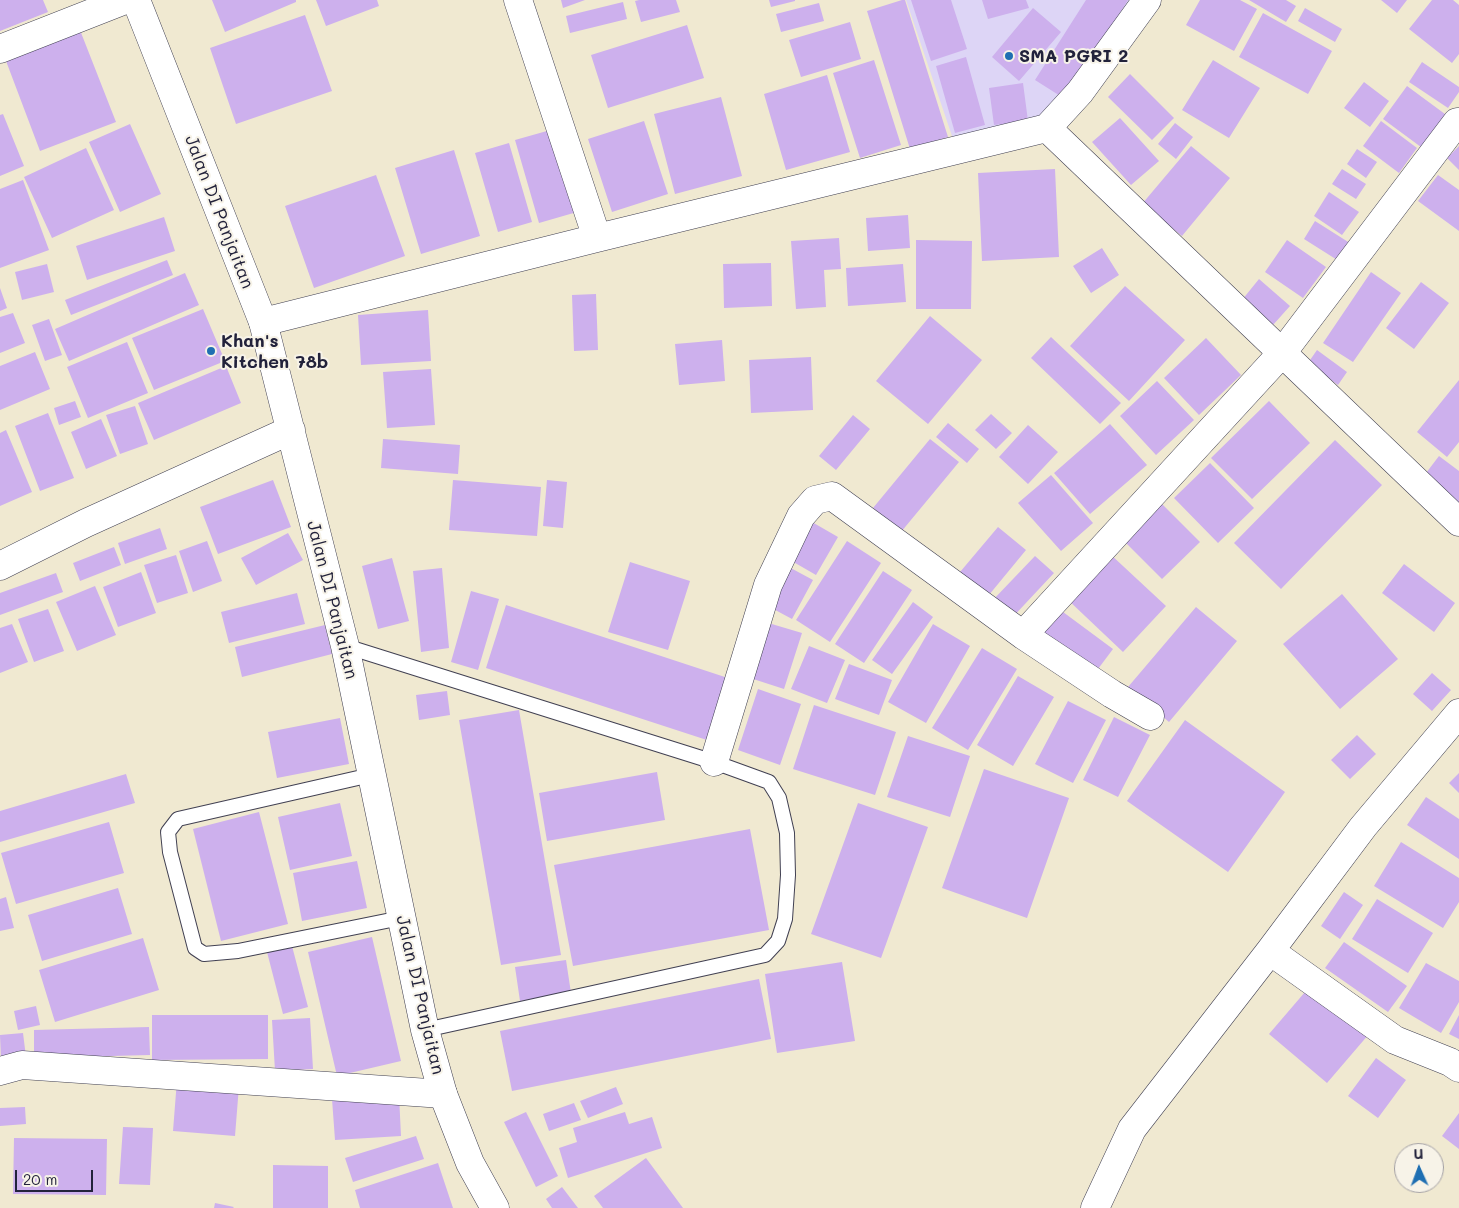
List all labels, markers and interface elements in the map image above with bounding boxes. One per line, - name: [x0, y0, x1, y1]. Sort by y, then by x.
- place label: SMA PGRI 2: [1019, 45, 1128, 67]
- marker: SMA PGRI 2: [1003, 50, 1015, 62]
- street label: Jalan DI Panjaitan: [180, 132, 258, 292]
- place label: Khan's Kitchen 78b: [221, 330, 328, 372]
- marker: Khan's Kitchen 78b: [205, 345, 217, 357]
- street label: Jalan DI Panjaitan: [302, 518, 362, 682]
- street label: Jalan DI Panjaitan: [391, 913, 449, 1077]
- north arrow: [1394, 1143, 1444, 1193]
- text: U: [1413, 1144, 1424, 1163]
- scale bar: [18, 1160, 95, 1192]
- text: 20 m: [23, 1169, 57, 1189]

